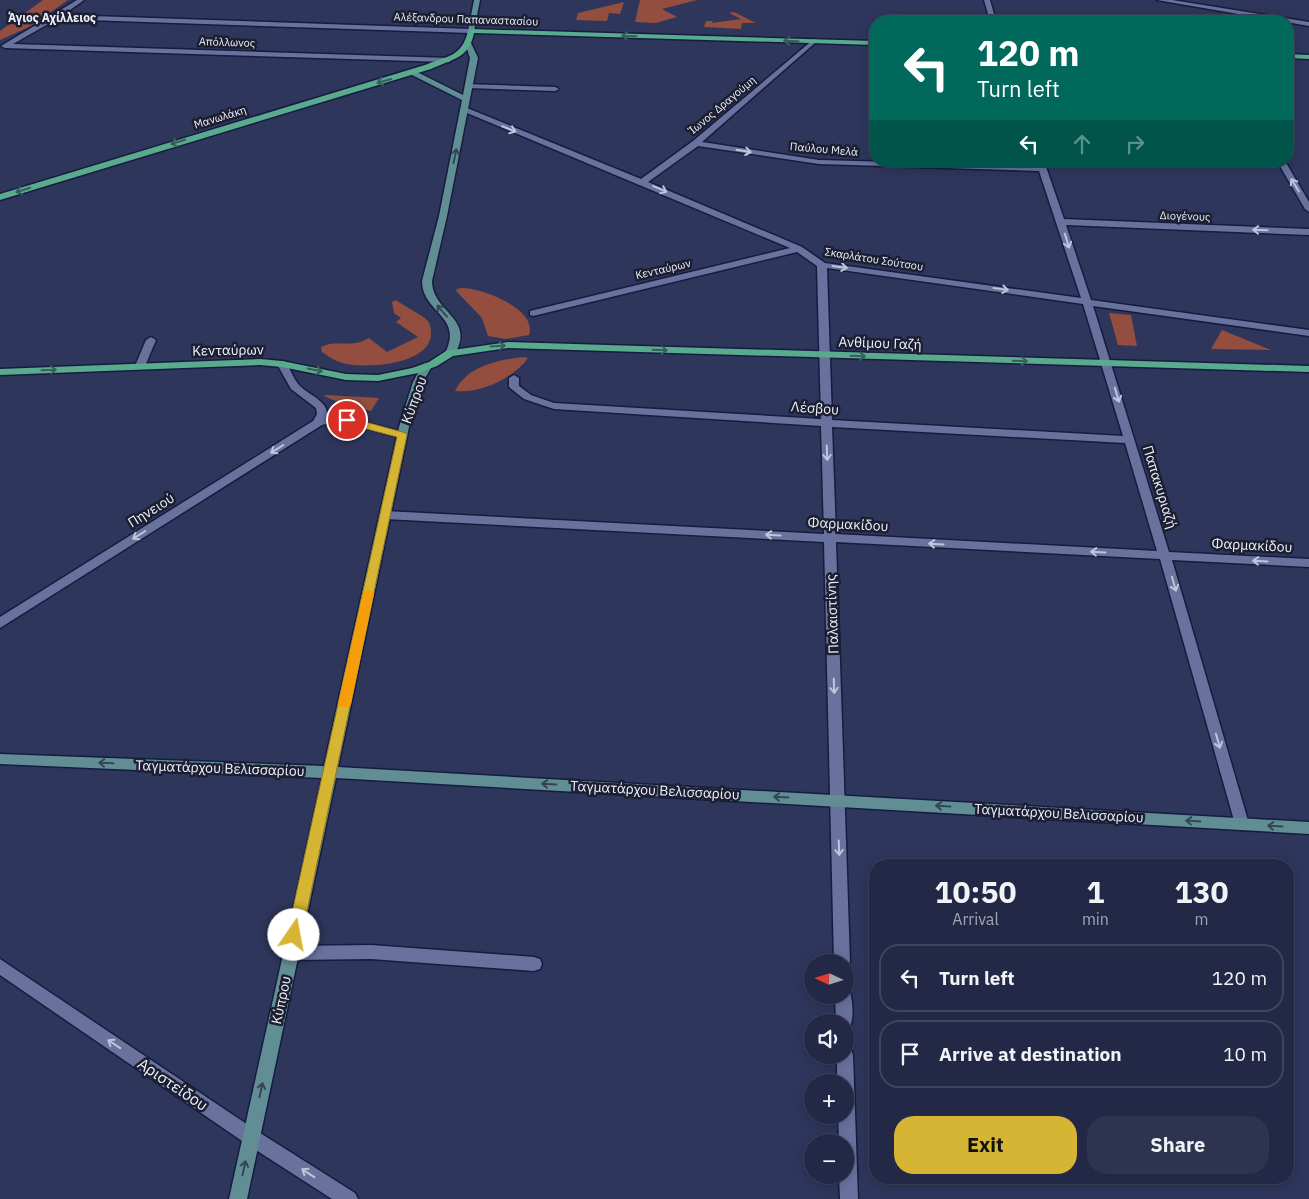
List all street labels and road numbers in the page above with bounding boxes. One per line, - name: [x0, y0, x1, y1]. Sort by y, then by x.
- street label: Αλέξανδρου Παπαναστασίου: [393, 9, 539, 29]
- street label: Απόλλωνος: [199, 34, 255, 50]
- street label: Ίωνος Δραγούμη: [685, 73, 758, 138]
- street label: Μανωλάκη: [192, 102, 248, 132]
- street label: Παύλου Μελά: [789, 139, 859, 159]
- street label: Διογένους: [1159, 208, 1211, 224]
- street label: Σκαρλάτου Σούτσου: [824, 244, 924, 274]
- street label: Κενταύρων: [634, 256, 692, 282]
- street label: Ανθίμου Γαζή: [838, 333, 922, 353]
- street label: Κενταύρων: [192, 340, 264, 360]
- street label: Κύπρου: [397, 374, 431, 426]
- street label: Λέσβου: [790, 397, 840, 419]
- street label: Παπακυριαζή: [1139, 443, 1181, 531]
- street label: Πηνειού: [124, 489, 178, 531]
- street label: Φαρμακίδου: [807, 513, 889, 535]
- street label: Φαρμακίδου: [1211, 534, 1293, 556]
- street label: Παλαιστίνης: [822, 574, 842, 654]
- street label: Ταγματάρχου Βελισσαρίου: [135, 756, 305, 780]
- street label: Ταγματάρχου Βελισσαρίου: [570, 777, 740, 803]
- street label: Ταγματάρχου Βελισσαρίου: [974, 800, 1144, 826]
- street label: Κύπρου: [267, 974, 295, 1026]
- street label: Αριστείδου: [134, 1053, 212, 1115]

